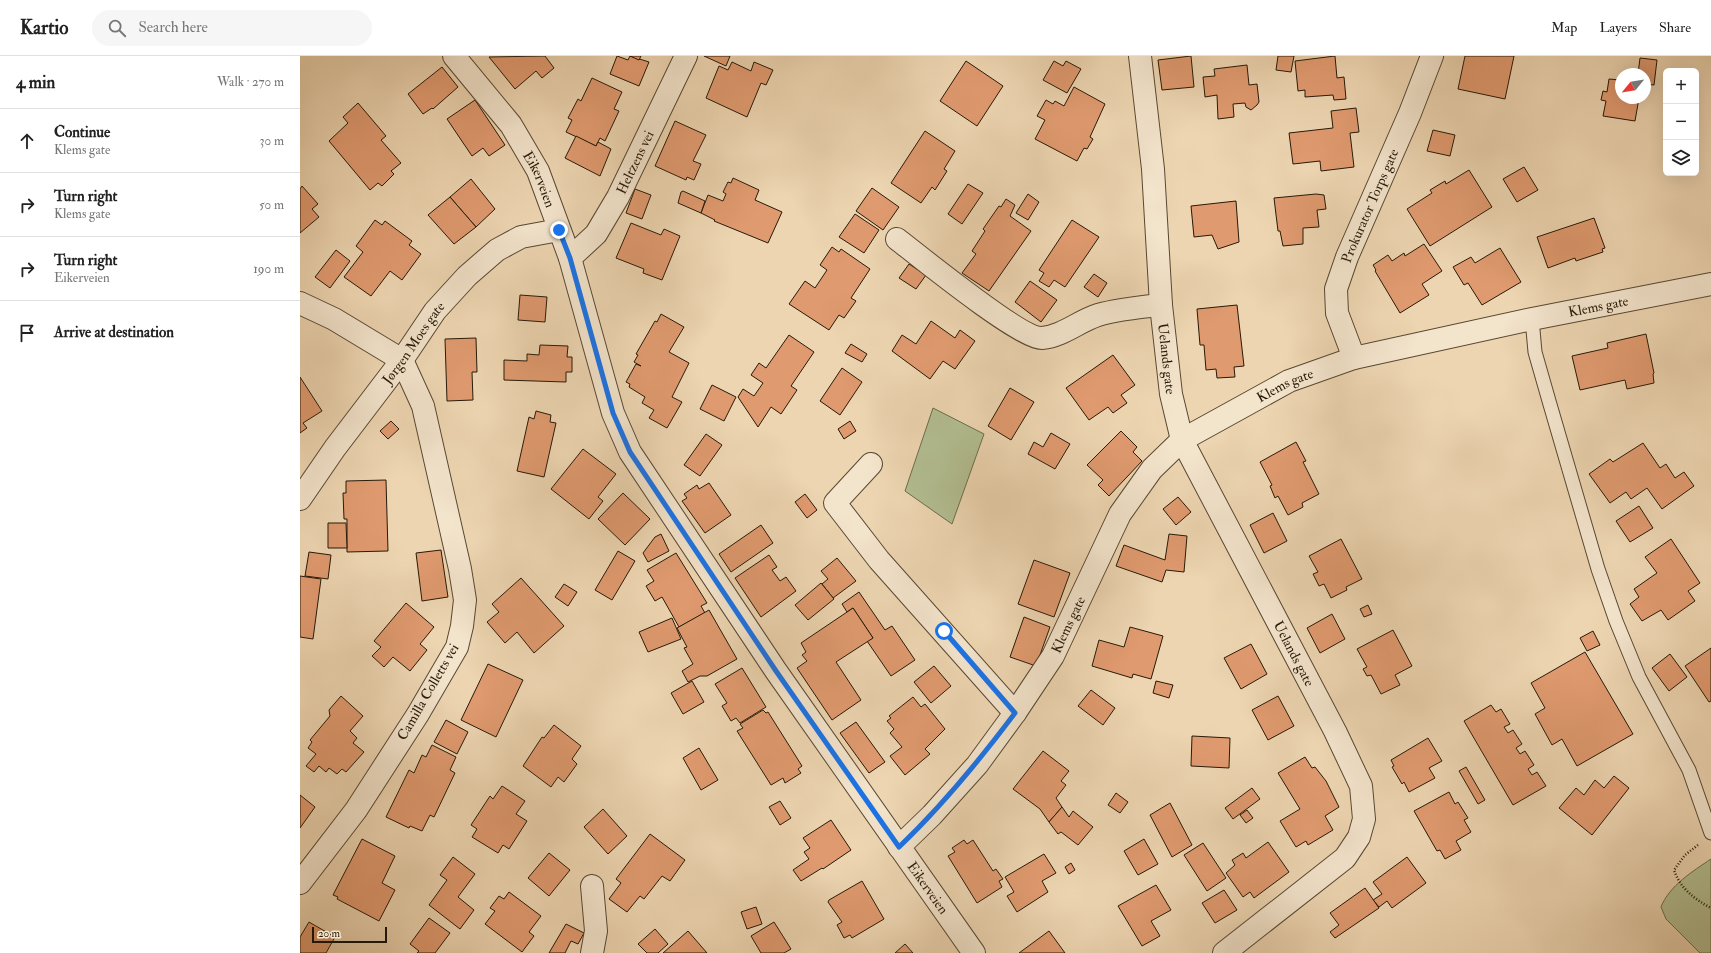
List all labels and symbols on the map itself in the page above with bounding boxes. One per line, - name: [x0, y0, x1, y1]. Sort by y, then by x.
- north arrow: [1615, 68, 1651, 104]
- street label: Heltzens vei: [612, 128, 657, 197]
- street label: Prokurator Torps gate: [1337, 146, 1402, 265]
- street label: Eikerveien: [520, 148, 559, 210]
- route end: [550, 221, 568, 239]
- street label: Klems gate: [1567, 292, 1630, 320]
- street label: Jørgen Moes gate: [378, 298, 448, 388]
- street label: Uelands gate: [1155, 322, 1179, 395]
- street label: Klems gate: [1254, 365, 1316, 406]
- street label: Klems gate: [1047, 593, 1089, 656]
- street label: Uelands gate: [1270, 618, 1318, 689]
- route start: [935, 622, 953, 640]
- street label: Camilla Colletts vei: [393, 640, 463, 743]
- street label: Eikerveien: [904, 858, 952, 917]
- scale bar: [312, 925, 387, 944]

